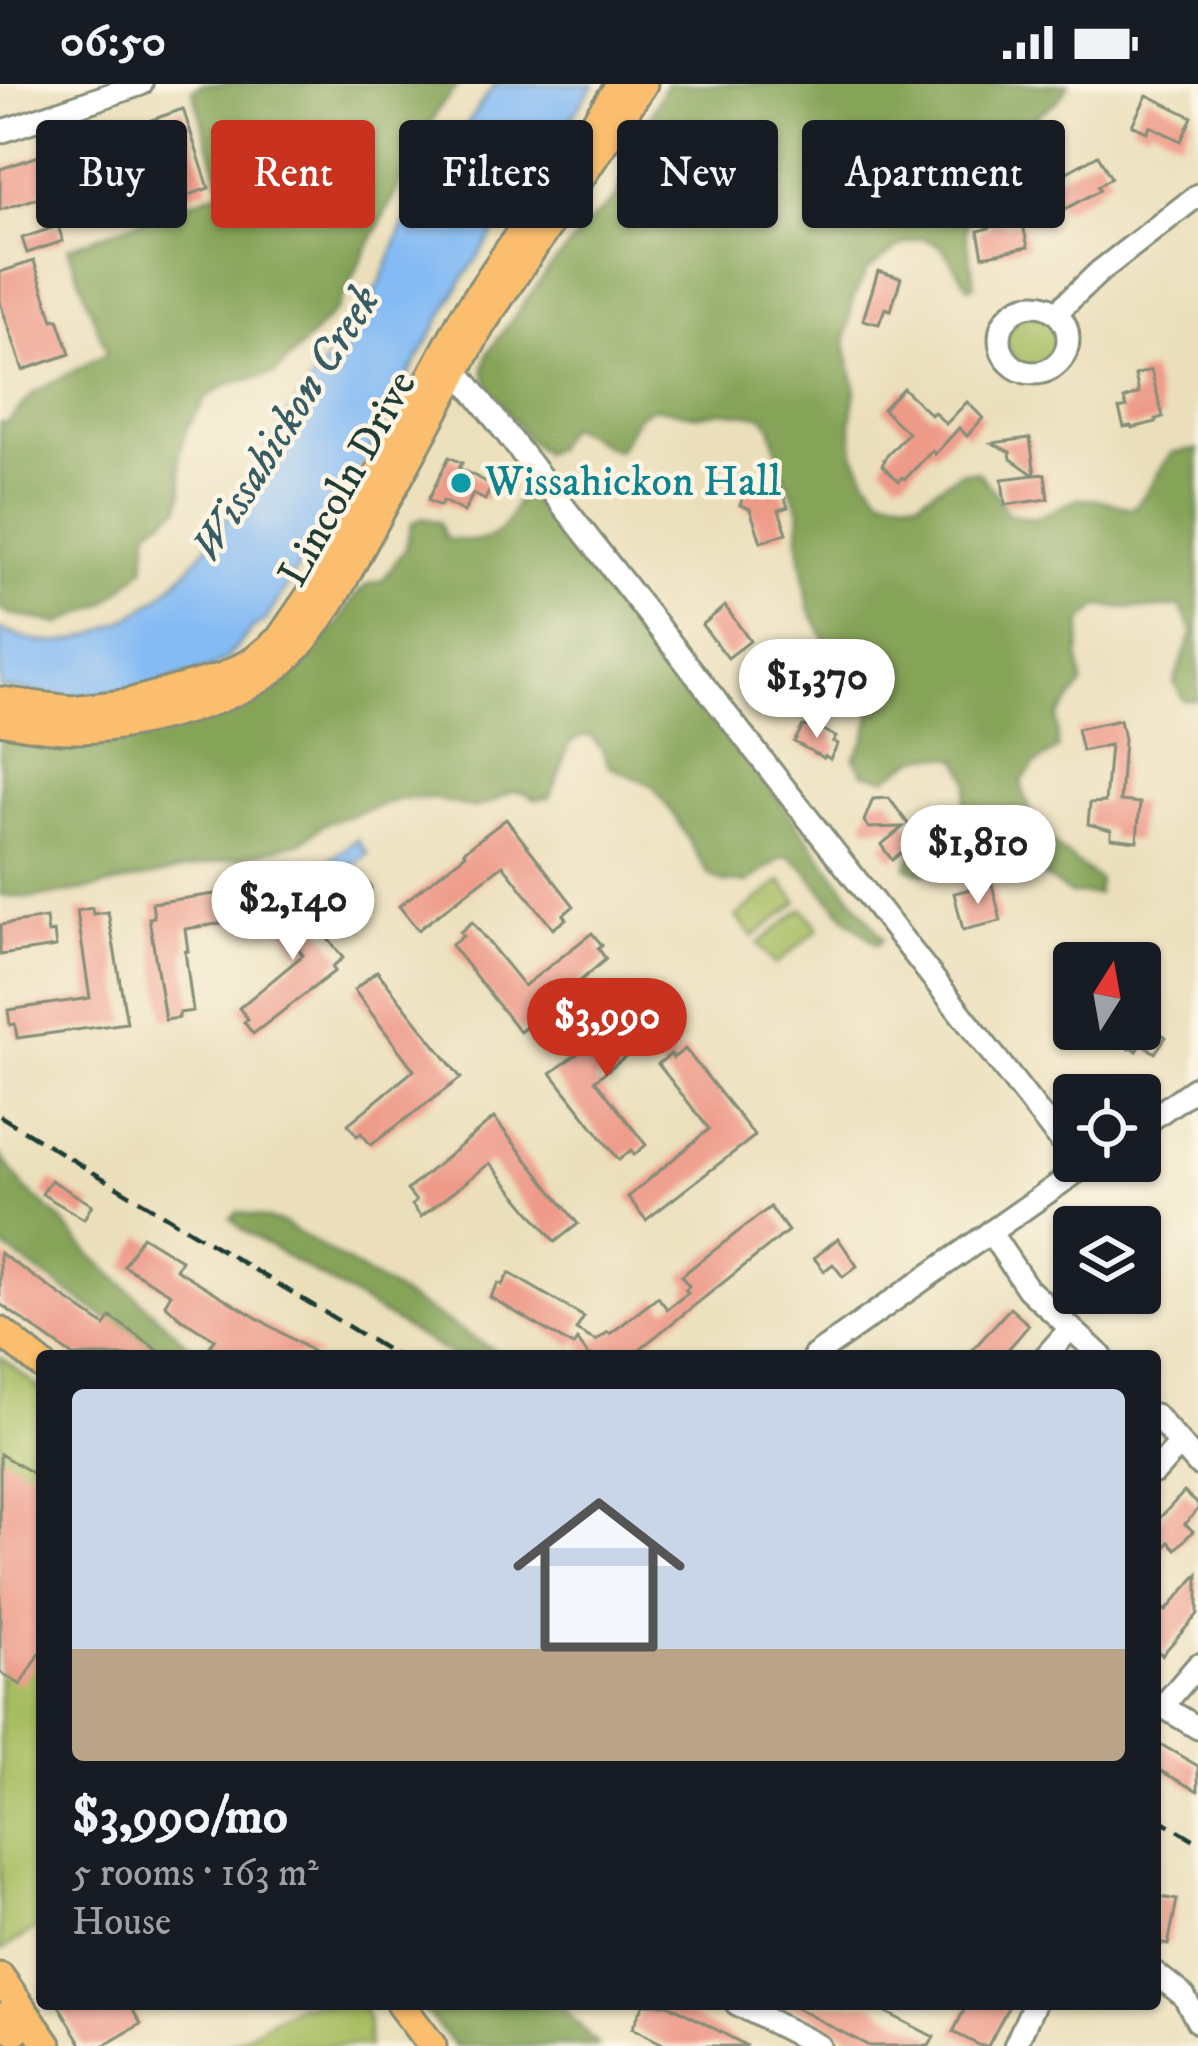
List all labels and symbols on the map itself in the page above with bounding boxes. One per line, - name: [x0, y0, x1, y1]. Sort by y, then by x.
- water label: Wissahickon Creek: [179, 275, 393, 572]
- street label: Lincoln Drive: [267, 362, 429, 596]
- place label: Wissahickon Hall: [484, 457, 782, 509]
- marker: Wissahickon Hall: [448, 470, 474, 496]
- pin: $1,370: [719, 639, 915, 741]
- pin: $1,810: [880, 805, 1076, 907]
- pin: $2,140: [195, 861, 391, 963]
- north arrow: [1053, 942, 1161, 1050]
- pin: $3,990: [509, 978, 705, 1080]

